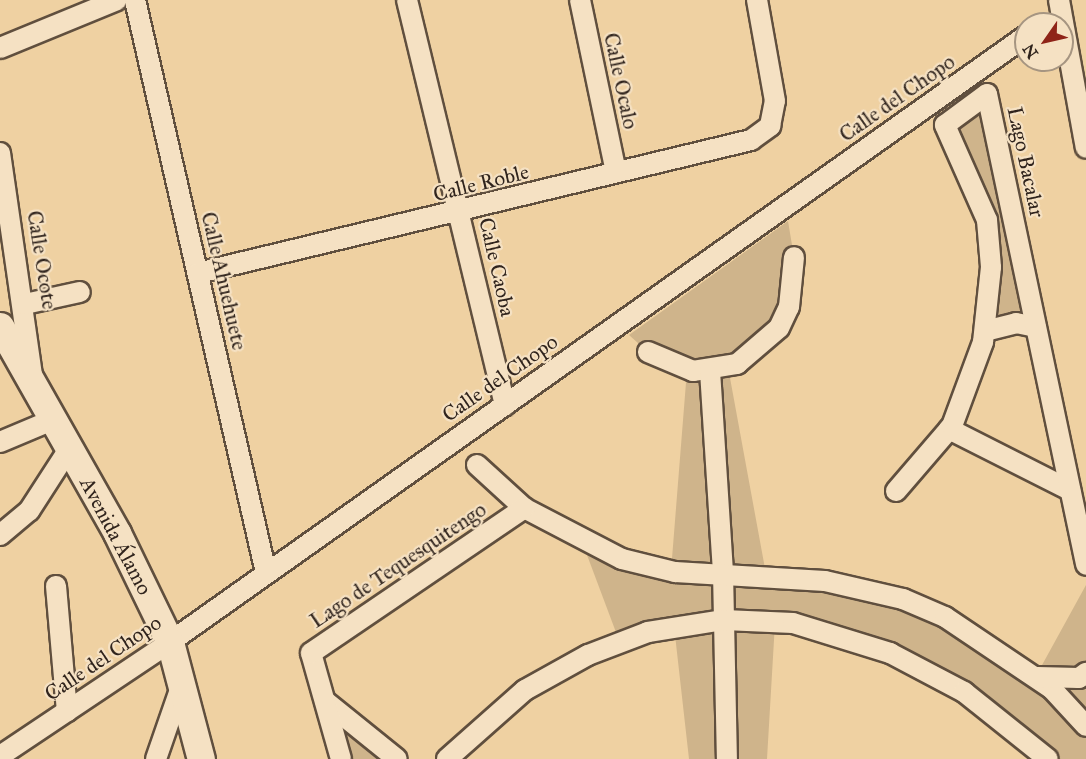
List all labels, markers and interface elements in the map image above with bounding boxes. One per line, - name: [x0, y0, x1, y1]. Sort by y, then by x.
- north arrow: [1014, 12, 1074, 72]
- street label: Calle Ocalo: [599, 31, 643, 131]
- text: N: [1019, 40, 1042, 62]
- street label: Calle del Chopo: [834, 49, 960, 147]
- street label: Lago Bacalar: [1002, 104, 1050, 220]
- street label: Calle Roble: [431, 159, 531, 207]
- street label: Calle Ocote: [22, 209, 62, 311]
- street label: Calle Ahuehuete: [196, 209, 252, 353]
- street label: Calle Caoba: [473, 215, 521, 319]
- street label: Calle del Chopo: [437, 329, 563, 427]
- street label: Avenida Álamo: [74, 473, 158, 599]
- street label: Lago de Tequesquitengo: [305, 497, 491, 633]
- street label: Calle del Chopo: [40, 610, 166, 706]

